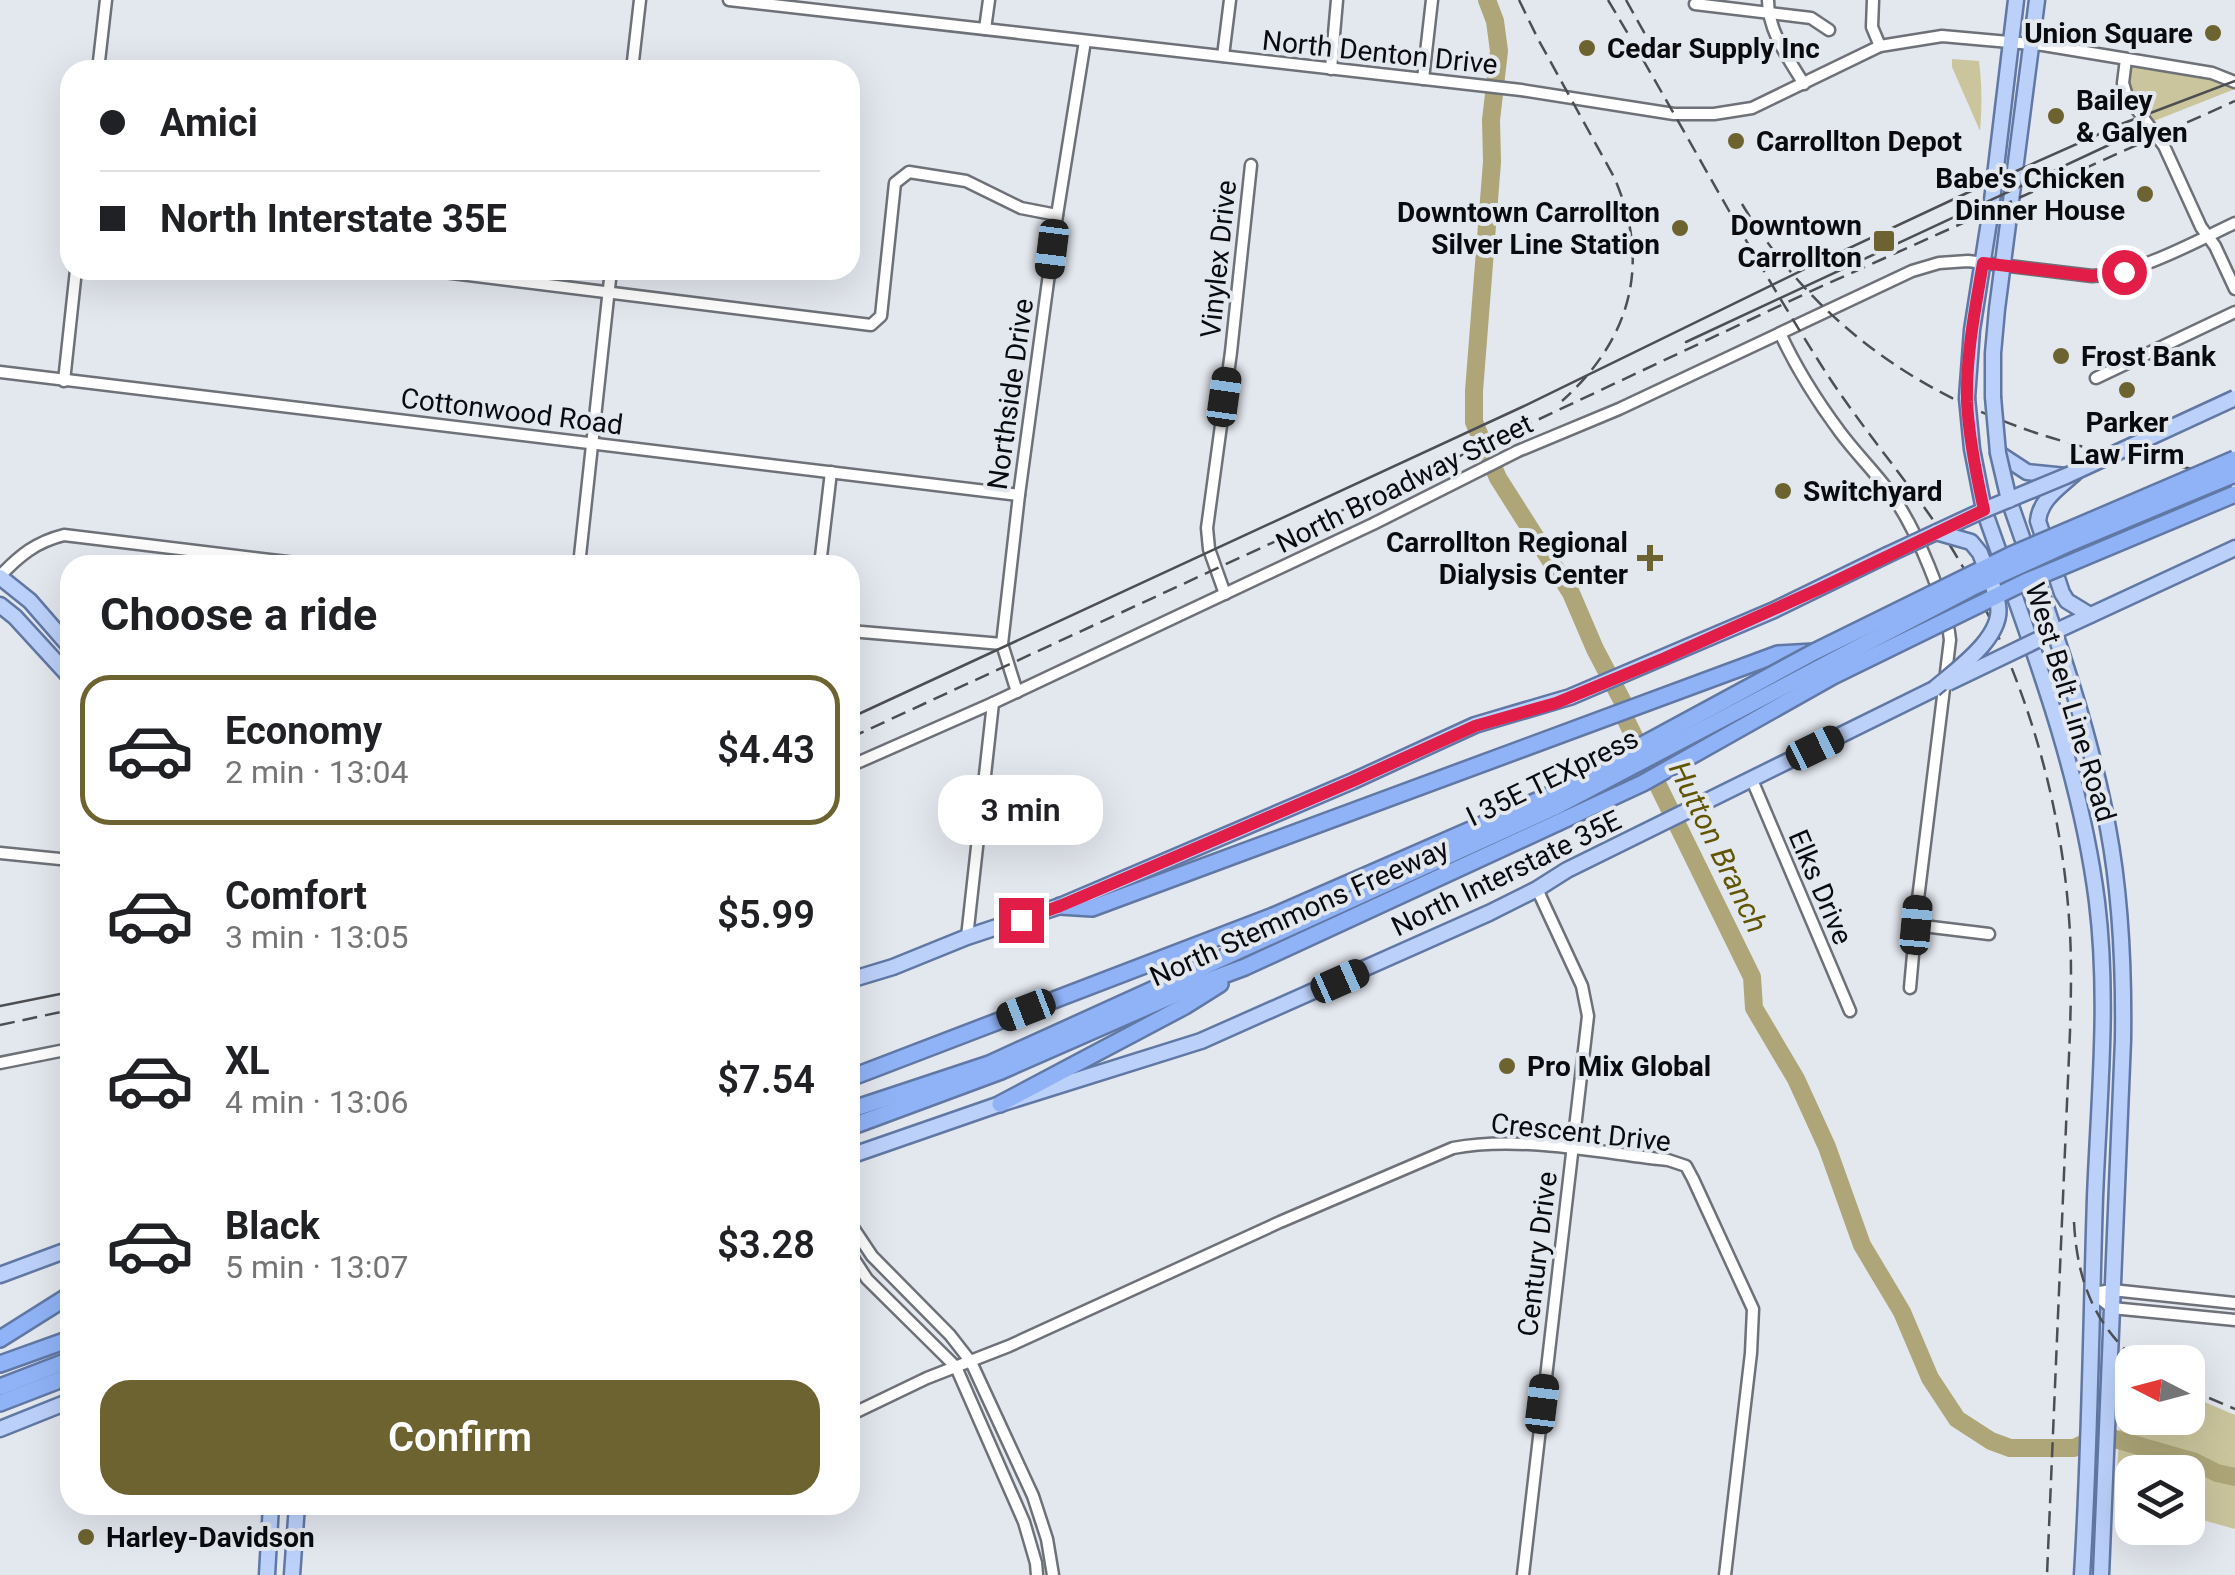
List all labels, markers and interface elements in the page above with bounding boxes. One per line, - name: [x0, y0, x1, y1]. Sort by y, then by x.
- place label: Union Square: [2024, 17, 2193, 50]
- marker: Union Square: [2202, 22, 2224, 44]
- street label: North Denton Drive: [1261, 24, 1499, 81]
- place label: Cedar Supply Inc: [1607, 32, 1820, 65]
- marker: Cedar Supply Inc: [1576, 37, 1598, 59]
- place label: Bailey & Galyen: [2076, 84, 2188, 149]
- text: Amici: [160, 101, 258, 145]
- marker: Bailey & Galyen: [2045, 105, 2067, 127]
- place label: Carrollton Depot: [1756, 125, 1962, 158]
- marker: Carrollton Depot: [1725, 130, 1747, 152]
- place label: Babe's Chicken Dinner House: [1935, 162, 2125, 227]
- street label: Vinylex Drive: [1194, 178, 1243, 340]
- marker: Babe's Chicken Dinner House: [2134, 183, 2156, 205]
- place label: Downtown Carrollton Silver Line Station: [1397, 196, 1660, 261]
- text: North Interstate 35E: [160, 197, 507, 241]
- place label: Downtown Carrollton: [1731, 209, 1862, 274]
- car: [1033, 217, 1071, 281]
- marker: Downtown Carrollton Silver Line Station: [1669, 217, 1691, 239]
- marker: Downtown Carrollton: [1871, 228, 1897, 254]
- route start: [2102, 250, 2147, 295]
- street label: Northside Drive: [981, 296, 1040, 492]
- place label: Frost Bank: [2081, 340, 2217, 373]
- marker: Frost Bank: [2050, 345, 2072, 367]
- car: [1205, 365, 1243, 429]
- marker: Parker Law Firm: [2116, 379, 2138, 401]
- street label: Cottonwood Road: [399, 381, 625, 442]
- place label: Parker Law Firm: [2070, 406, 2184, 471]
- street label: North Broadway Street: [1271, 407, 1538, 560]
- place label: Switchyard: [1803, 475, 1943, 508]
- marker: Switchyard: [1772, 480, 1794, 502]
- place label: Carrollton Regional Dialysis Center: [1386, 526, 1628, 591]
- marker: Carrollton Regional Dialysis Center: [1637, 545, 1663, 571]
- street label: West Belt Line Road: [2018, 579, 2123, 826]
- text: Choose a ride: [100, 588, 377, 641]
- icon: car: [105, 705, 195, 795]
- text: Economy: [225, 709, 382, 753]
- car: [1781, 721, 1849, 775]
- street label: I 35E TEXpress: [1461, 722, 1644, 833]
- text: $4.43: [717, 728, 815, 772]
- text: 2 min · 13:04: [225, 753, 408, 791]
- water label: Hutton Branch: [1662, 755, 1775, 938]
- callout: 3 min: [938, 775, 1104, 845]
- text: 3 min: [980, 791, 1061, 829]
- street label: North Interstate 35E: [1386, 804, 1626, 943]
- street label: Elks Drive: [1782, 825, 1859, 949]
- street label: North Stemmons Freeway: [1145, 832, 1454, 993]
- icon: car: [105, 870, 195, 960]
- text: Comfort: [225, 874, 367, 918]
- text: $5.99: [717, 893, 815, 937]
- car: [1898, 894, 1934, 956]
- route end: [999, 898, 1044, 943]
- text: 3 min · 13:05: [225, 918, 408, 956]
- car: [1306, 955, 1374, 1007]
- car: [993, 985, 1059, 1035]
- icon: car: [105, 1035, 195, 1125]
- text: XL: [225, 1039, 270, 1083]
- place label: Pro Mix Global: [1527, 1050, 1711, 1083]
- marker: Pro Mix Global: [1496, 1055, 1518, 1077]
- text: $7.54: [717, 1058, 815, 1102]
- text: 4 min · 13:06: [225, 1083, 408, 1121]
- street label: Crescent Drive: [1489, 1107, 1673, 1158]
- street label: Century Drive: [1511, 1170, 1564, 1338]
- icon: car: [105, 1200, 195, 1290]
- text: Black: [225, 1204, 320, 1248]
- text: $3.28: [717, 1223, 815, 1267]
- text: 5 min · 13:07: [225, 1248, 408, 1286]
- north arrow: [2115, 1345, 2205, 1435]
- map controls: [2115, 1345, 2205, 1545]
- car: [1523, 1372, 1561, 1436]
- button: Confirm: [100, 1380, 820, 1495]
- button: layers: [2115, 1455, 2205, 1545]
- place label: Harley-Davidson: [106, 1521, 315, 1554]
- marker: Harley-Davidson: [75, 1526, 97, 1548]

